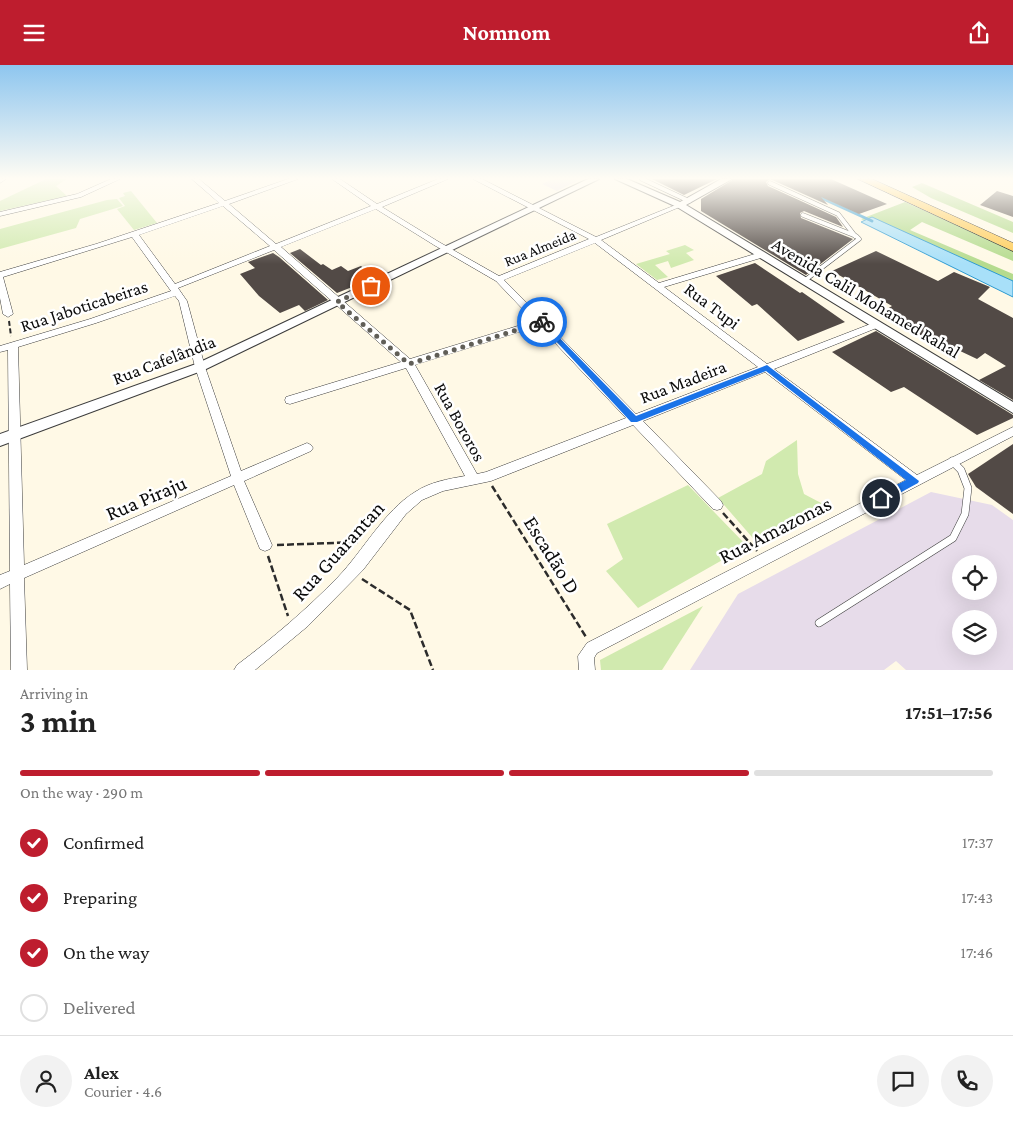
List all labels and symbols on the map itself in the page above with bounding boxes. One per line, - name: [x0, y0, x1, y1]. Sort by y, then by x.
- street label: Rua Almeida: [502, 226, 578, 270]
- street label: Avenida Calil Mohamed Rahal: [768, 234, 964, 362]
- pin: [350, 265, 392, 307]
- street label: Rua Jaboticabeiras: [18, 276, 150, 336]
- street label: Rua Tupi: [680, 279, 744, 334]
- courier: [517, 297, 567, 347]
- street label: Rua Cafelândia: [110, 331, 218, 389]
- street label: Rua Madeira: [637, 356, 729, 408]
- street label: Rua Bororos: [430, 379, 490, 465]
- street label: Rua Piraju: [102, 470, 190, 526]
- pin: [860, 477, 902, 519]
- street label: Rua Amazonas: [715, 491, 835, 569]
- street label: Rua Guarantan: [287, 496, 389, 606]
- street label: Escadão D: [519, 512, 585, 598]

